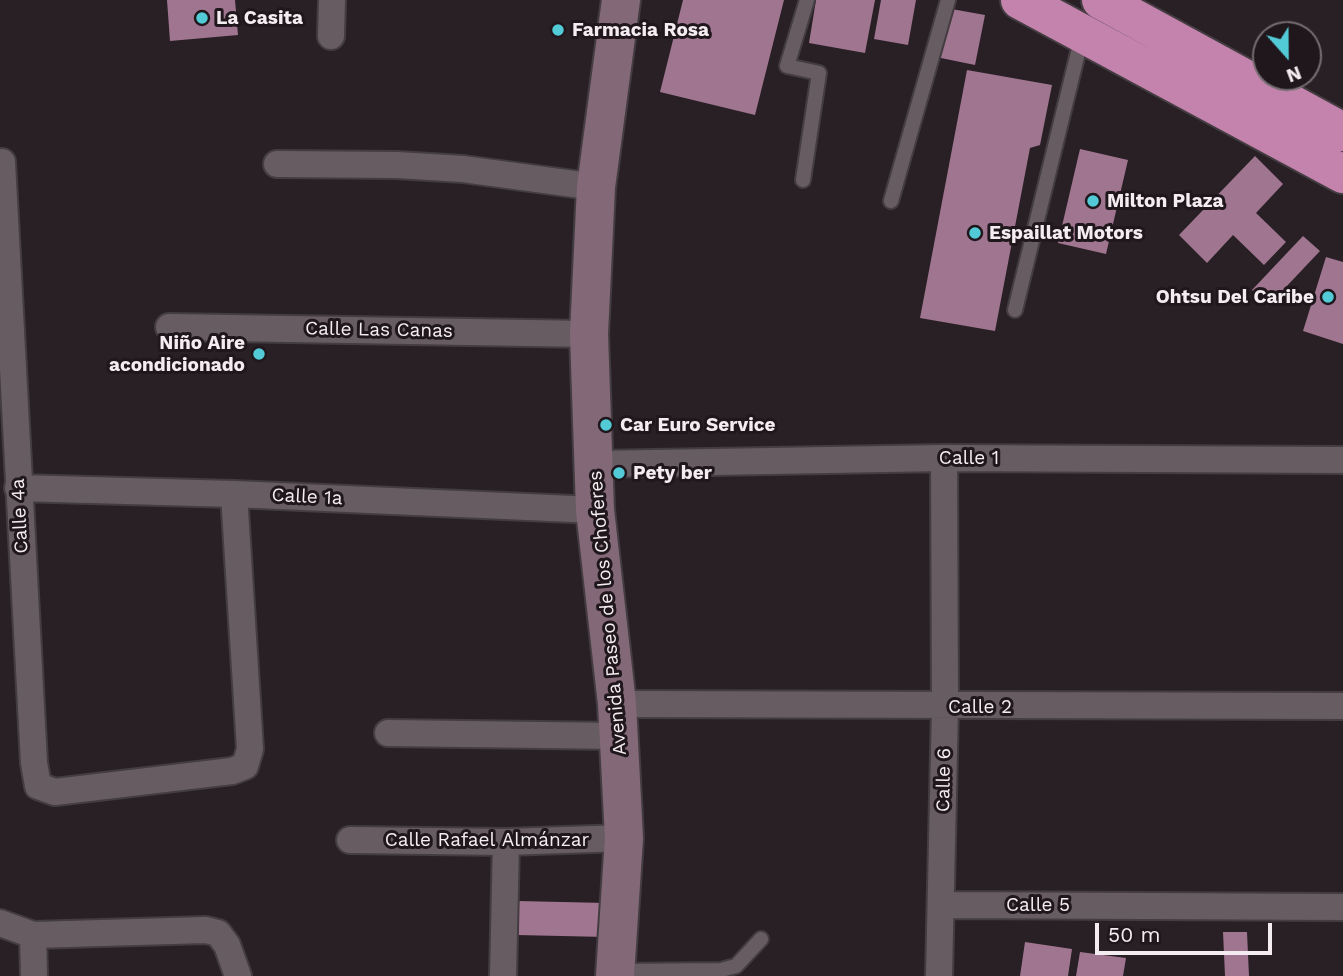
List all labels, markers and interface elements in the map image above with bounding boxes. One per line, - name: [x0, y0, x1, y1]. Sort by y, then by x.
- place label: La Casita: [216, 7, 303, 29]
- marker: La Casita: [194, 10, 210, 26]
- place label: Farmacia Rosa: [572, 19, 709, 41]
- north arrow: [1252, 21, 1322, 91]
- marker: Farmacia Rosa: [550, 22, 566, 38]
- text: N: [1283, 61, 1305, 87]
- place label: Milton Plaza: [1107, 190, 1223, 212]
- marker: Milton Plaza: [1085, 193, 1101, 209]
- place label: Espaillat Motors: [989, 222, 1143, 244]
- marker: Espaillat Motors: [967, 225, 983, 241]
- place label: Ohtsu Del Caribe: [1156, 286, 1314, 308]
- marker: Ohtsu Del Caribe: [1320, 289, 1336, 305]
- street label: Calle Las Canas: [305, 317, 453, 343]
- place label: Niño Aire acondicionado: [109, 332, 245, 376]
- marker: Niño Aire acondicionado: [251, 346, 267, 362]
- place label: Car Euro Service: [620, 414, 775, 436]
- marker: Car Euro Service: [598, 417, 614, 433]
- street label: Calle 1: [939, 447, 999, 469]
- place label: Pety ber: [633, 462, 712, 484]
- marker: Pety ber: [611, 465, 627, 481]
- street label: Avenida Paseo de los Choferes: [584, 470, 632, 756]
- street label: Calle 4a: [7, 478, 33, 554]
- street label: Calle 1a: [271, 484, 343, 510]
- street label: Calle 2: [948, 696, 1012, 718]
- street label: Calle 6: [932, 748, 956, 812]
- street label: Calle Rafael Almánzar: [385, 829, 589, 851]
- street label: Calle 5: [1006, 894, 1070, 916]
- scale bar: [1098, 909, 1275, 953]
- text: 50 m: [1108, 922, 1160, 947]

